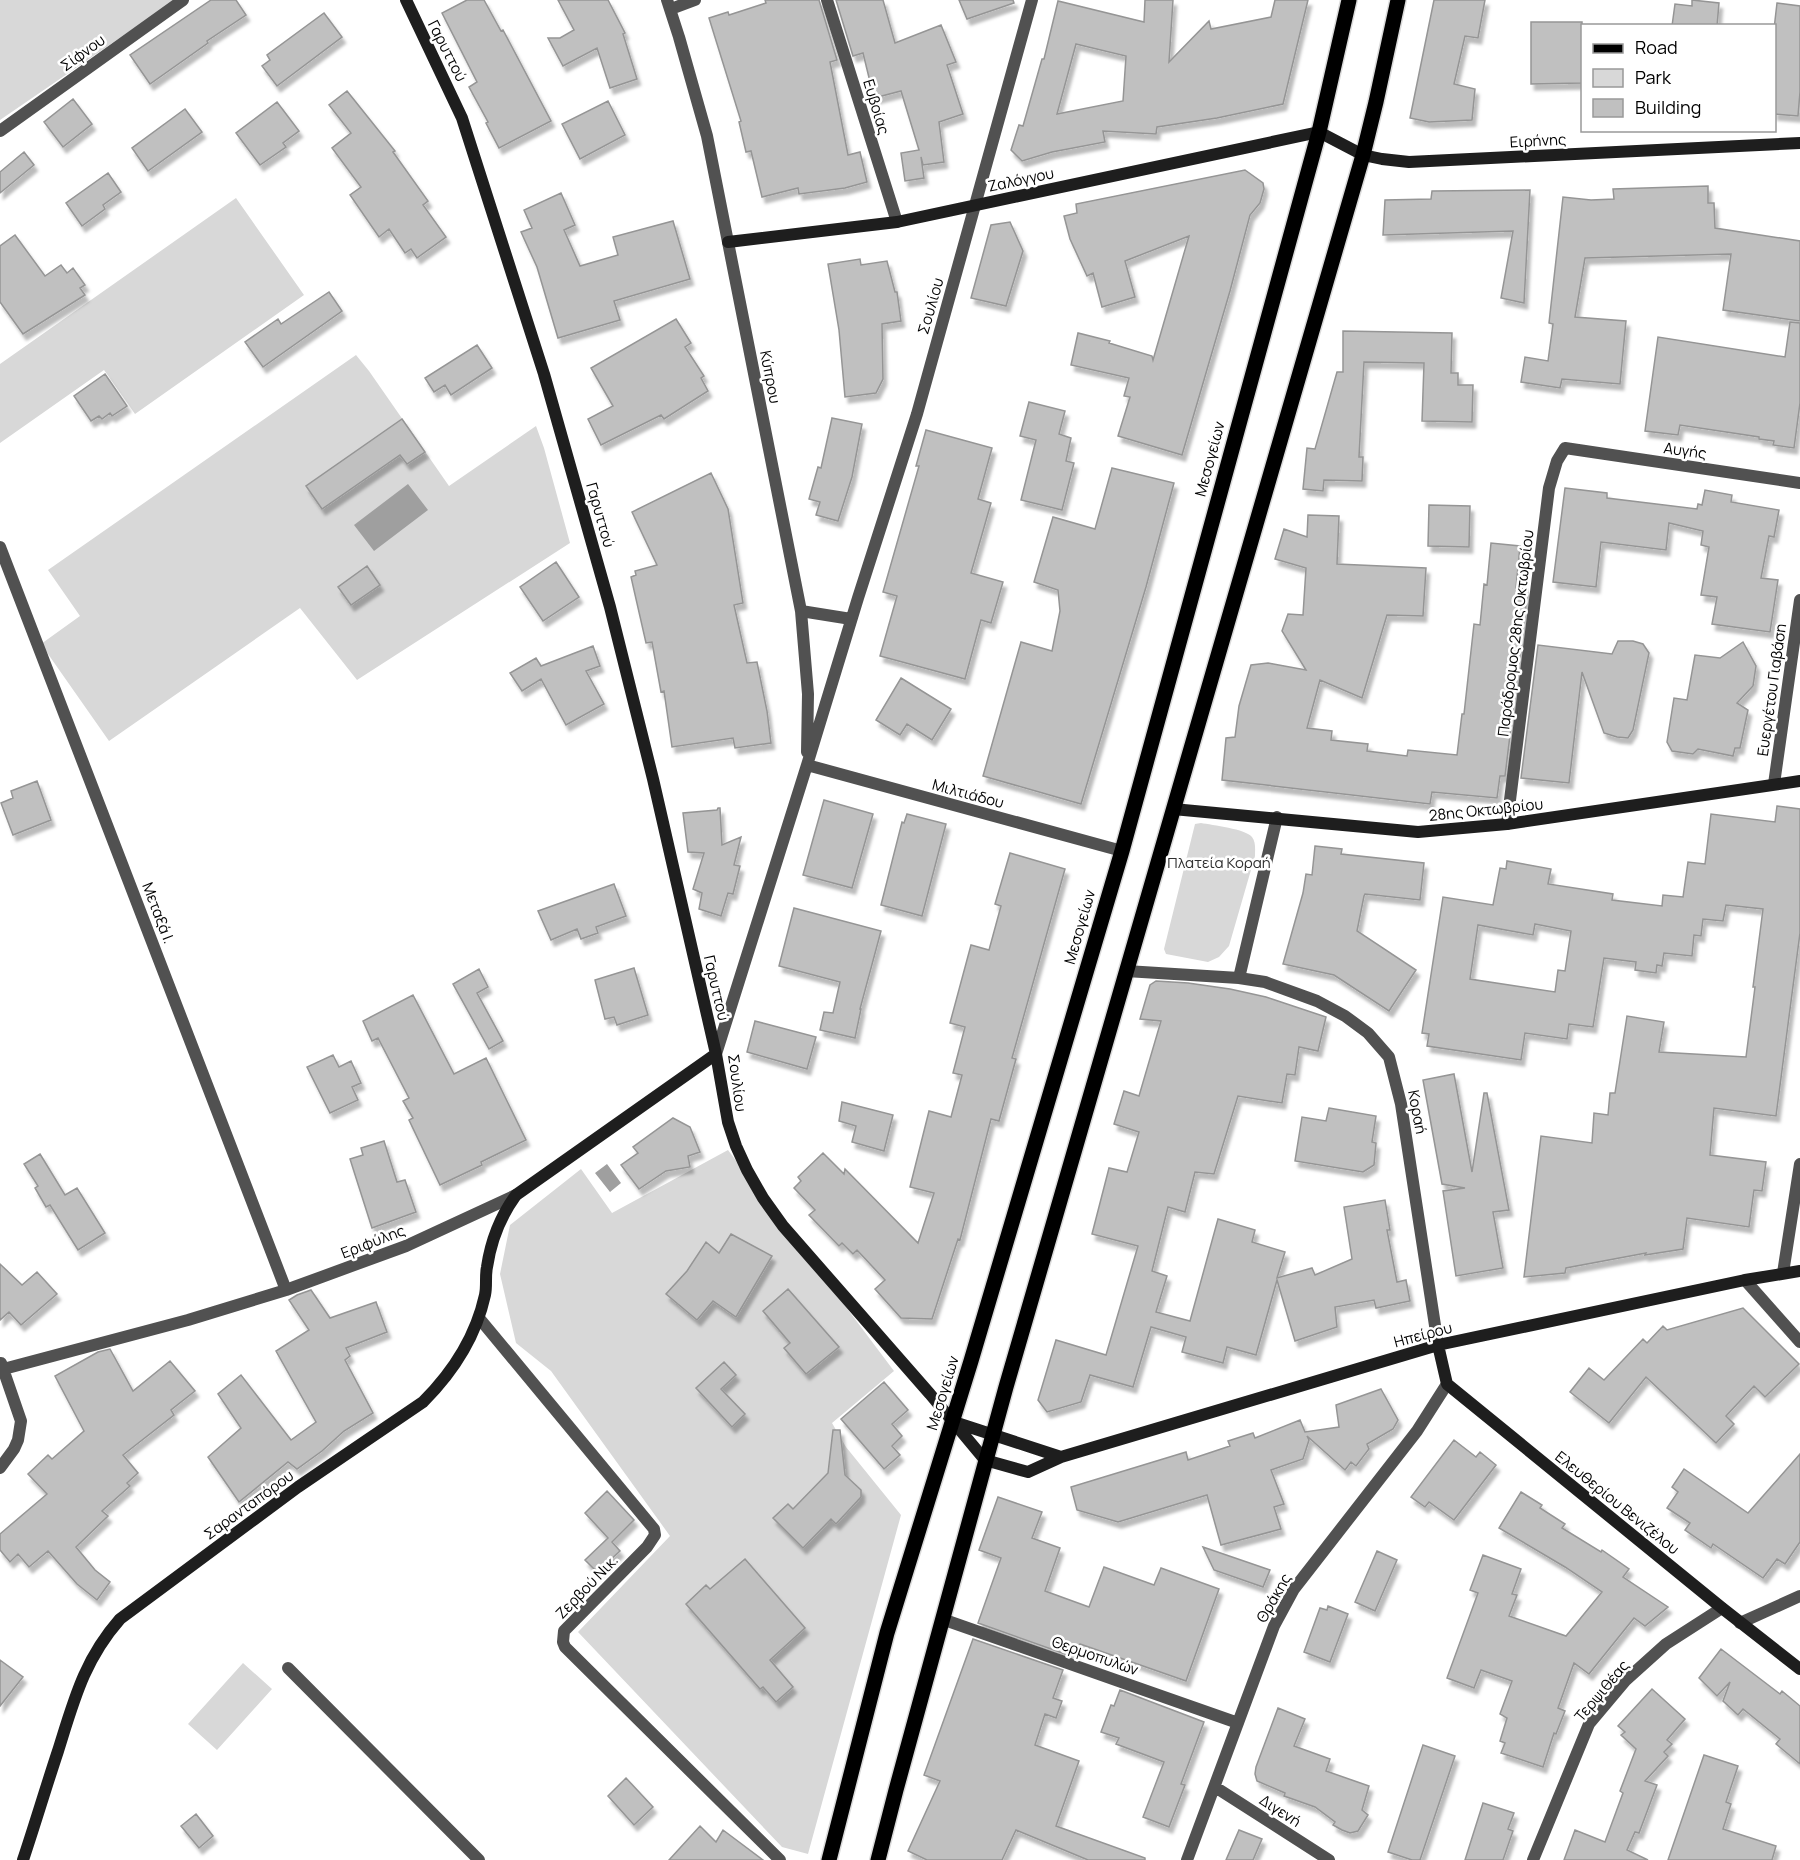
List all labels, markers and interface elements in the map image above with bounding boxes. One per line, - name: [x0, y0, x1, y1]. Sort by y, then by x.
- street label: Γαρυττού: [423, 16, 472, 85]
- legend: [1581, 24, 1776, 132]
- street label: Σίφνου: [56, 29, 109, 76]
- text: Road: [1635, 35, 1678, 59]
- text: Park: [1635, 65, 1672, 89]
- street label: Ευβοίας: [858, 77, 895, 137]
- text: Building: [1635, 95, 1701, 119]
- street label: Ειρήνης: [1509, 129, 1567, 152]
- street label: Ζαλόγγου: [986, 162, 1056, 197]
- street label: Σουλίου: [912, 275, 949, 337]
- street label: Κύπρου: [755, 349, 786, 405]
- street label: Μεσογείων: [1189, 419, 1230, 499]
- street label: Αυγής: [1662, 437, 1708, 464]
- street label: Γαρυττού: [581, 480, 620, 550]
- street label: Παράδρομος 28ης Οκτωβρίου: [1492, 528, 1539, 738]
- street label: Ευεργέτου Γιαβάση: [1752, 622, 1791, 758]
- street label: Μιλτιάδου: [930, 774, 1006, 813]
- street label: 28ης Οκτωβρίου: [1428, 793, 1544, 826]
- park label: Πλατεία Κοραή: [1167, 852, 1271, 873]
- street label: Μεταξά Ι.: [137, 879, 180, 946]
- street label: Μεσογείων: [1059, 887, 1100, 967]
- street label: Γαρυττού: [699, 953, 734, 1023]
- street label: Σουλίου: [723, 1053, 752, 1113]
- street label: Κοραή: [1403, 1088, 1432, 1136]
- street label: Εριφύλης: [338, 1220, 408, 1263]
- street label: Ηπείρου: [1391, 1317, 1454, 1352]
- street label: Μεσογείων: [921, 1353, 964, 1433]
- street label: Ελευθερίου Βενιζέλου: [1551, 1446, 1684, 1559]
- street label: Σαρανταπόρου: [200, 1465, 298, 1544]
- street label: Ζερβού Νικ.: [551, 1550, 623, 1623]
- street label: Θράκης: [1251, 1569, 1296, 1626]
- street label: Θερμοπυλών: [1049, 1631, 1142, 1680]
- street label: Τερψιθέας: [1570, 1655, 1634, 1726]
- street label: Διγενή: [1255, 1789, 1305, 1832]

